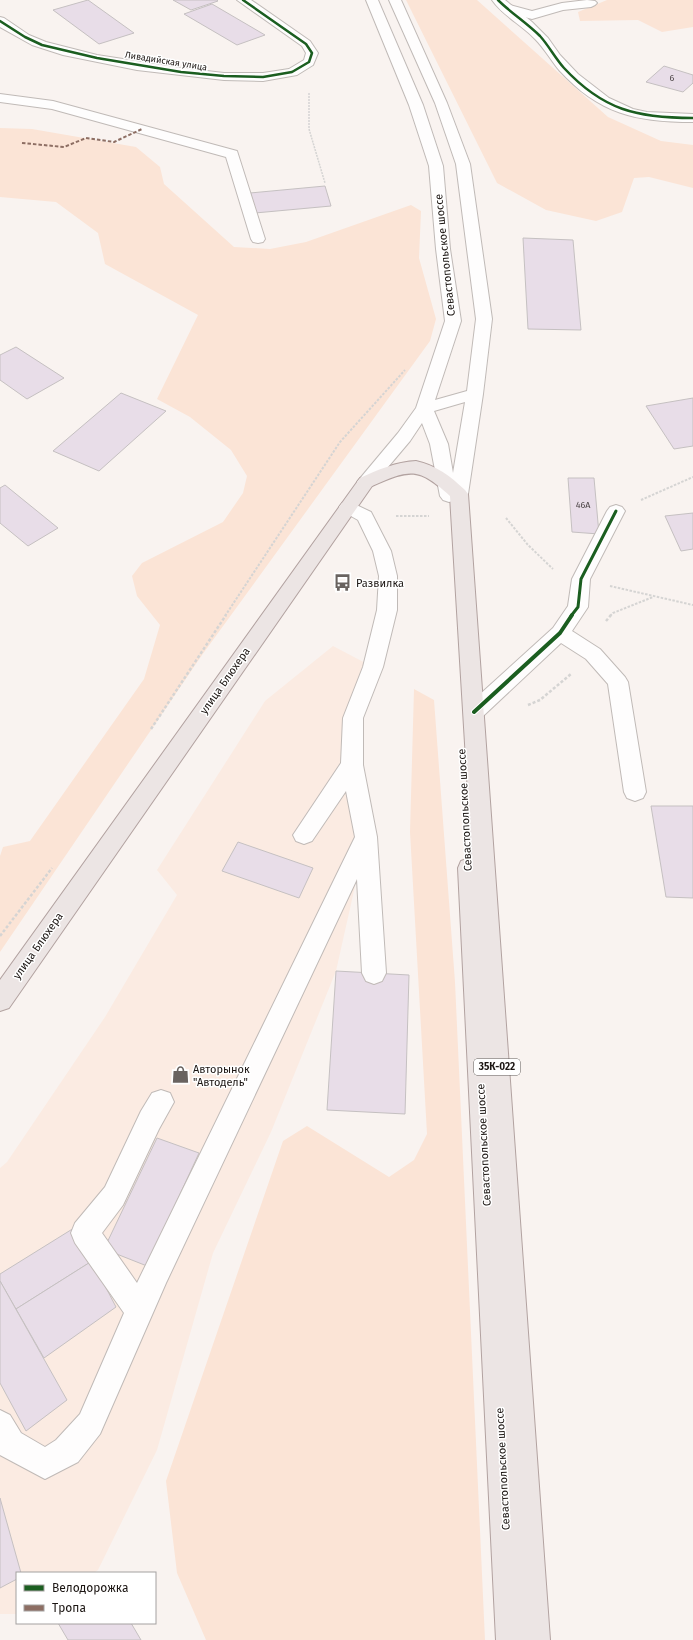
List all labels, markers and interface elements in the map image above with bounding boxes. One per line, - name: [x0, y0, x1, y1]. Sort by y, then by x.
- street label: Ливадийская улица: [124, 50, 208, 72]
- house number: 6: [670, 73, 675, 83]
- street label: Севастопольское шоссе: [432, 193, 458, 317]
- house number: 46А: [576, 500, 591, 510]
- bus stop icon: Развилка: [333, 573, 353, 593]
- place label: Развилка: [356, 577, 404, 590]
- street label: улица Блюхера: [197, 645, 253, 717]
- street label: Севастопольское шоссе: [455, 748, 475, 872]
- street label: улица Блюхера: [10, 910, 66, 982]
- road number: 35К-022: [474, 1059, 520, 1075]
- place label: Авторынок "Автодель": [193, 1063, 250, 1089]
- shop icon: Авторынок "Автодель": [170, 1065, 190, 1085]
- street label: Севастопольское шоссе: [474, 1083, 494, 1207]
- street label: Севастопольское шоссе: [493, 1407, 513, 1531]
- legend: [16, 1572, 156, 1624]
- text: Велодорожка: [52, 1581, 128, 1595]
- text: Тропа: [52, 1601, 86, 1615]

